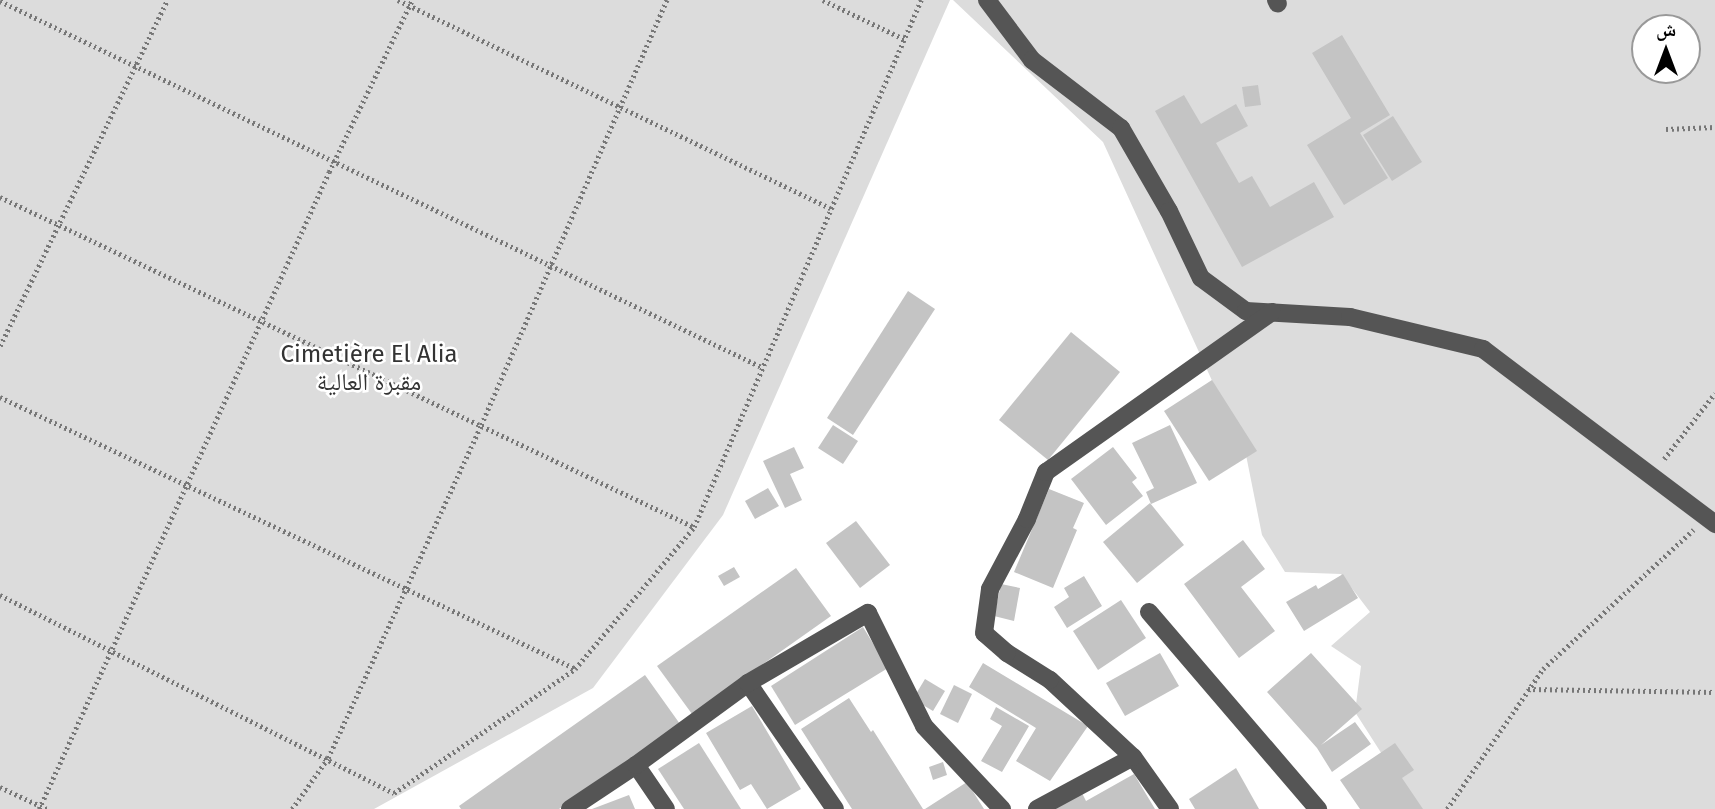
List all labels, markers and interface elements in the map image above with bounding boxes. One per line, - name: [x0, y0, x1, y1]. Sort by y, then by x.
- north arrow: [1631, 14, 1701, 84]
- text: ش: [1656, 18, 1676, 41]
- park label: Cimetière El Alia مقبرة العالية: [280, 341, 458, 397]

